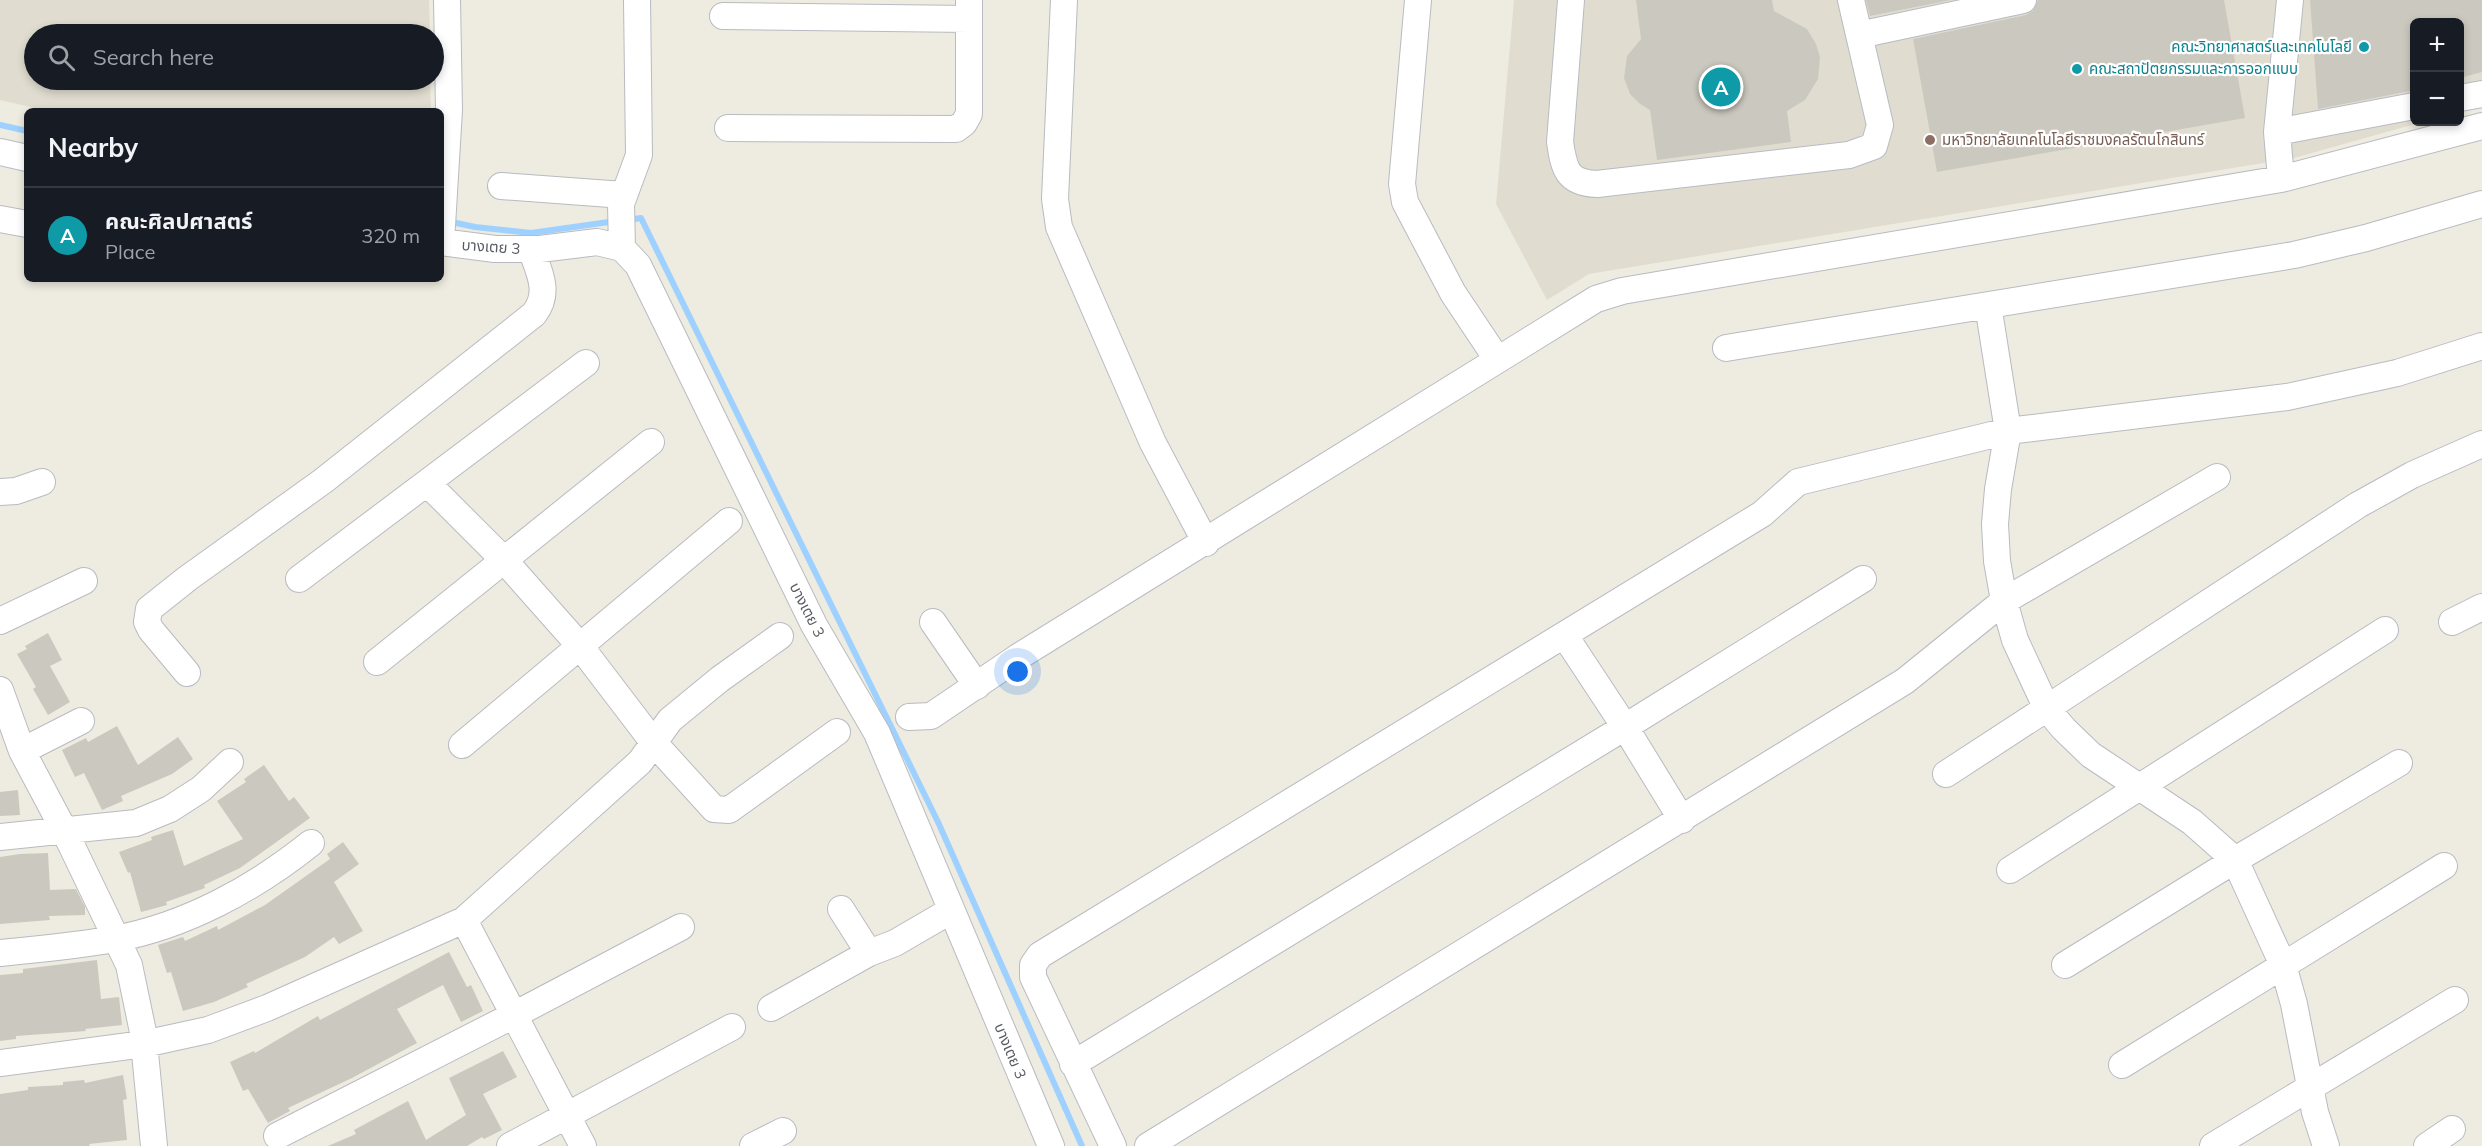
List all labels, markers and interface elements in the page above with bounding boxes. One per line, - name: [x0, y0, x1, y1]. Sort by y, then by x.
- map controls: [2410, 18, 2464, 126]
- button: +: [2410, 18, 2464, 72]
- search box: [24, 24, 444, 90]
- place label: คณะวิทยาศาสตร์และเทคโนโลยี: [2171, 37, 2352, 56]
- marker: คณะวิทยาศาสตร์และเทคโนโลยี: [2357, 40, 2371, 54]
- icon: search: [45, 41, 78, 74]
- text: Search here: [93, 43, 214, 71]
- place label: คณะสถาปัตยกรรมและการออกแบบ: [2089, 59, 2298, 78]
- marker: คณะสถาปัตยกรรมและการออกแบบ: [2070, 62, 2084, 76]
- pin: A: [1702, 64, 1740, 110]
- button: −: [2410, 72, 2464, 126]
- place label: มหาวิทยาลัยเทคโนโลยีราชมงคลรัตนโกสินทร์: [1942, 130, 2205, 149]
- text: Nearby: [48, 131, 138, 164]
- marker: มหาวิทยาลัยเทคโนโลยีราชมงคลรัตนโกสินทร์: [1923, 133, 1937, 147]
- text: คณะศิลปศาสตร์: [105, 207, 252, 235]
- text: A: [60, 223, 75, 248]
- text: 320 m: [361, 223, 420, 248]
- street label: บางเตย 3: [461, 235, 521, 258]
- text: Place: [105, 239, 155, 264]
- street label: บางเตย 3: [786, 579, 829, 640]
- your location: [1003, 657, 1032, 686]
- street label: บางเตย 3: [990, 1020, 1031, 1082]

